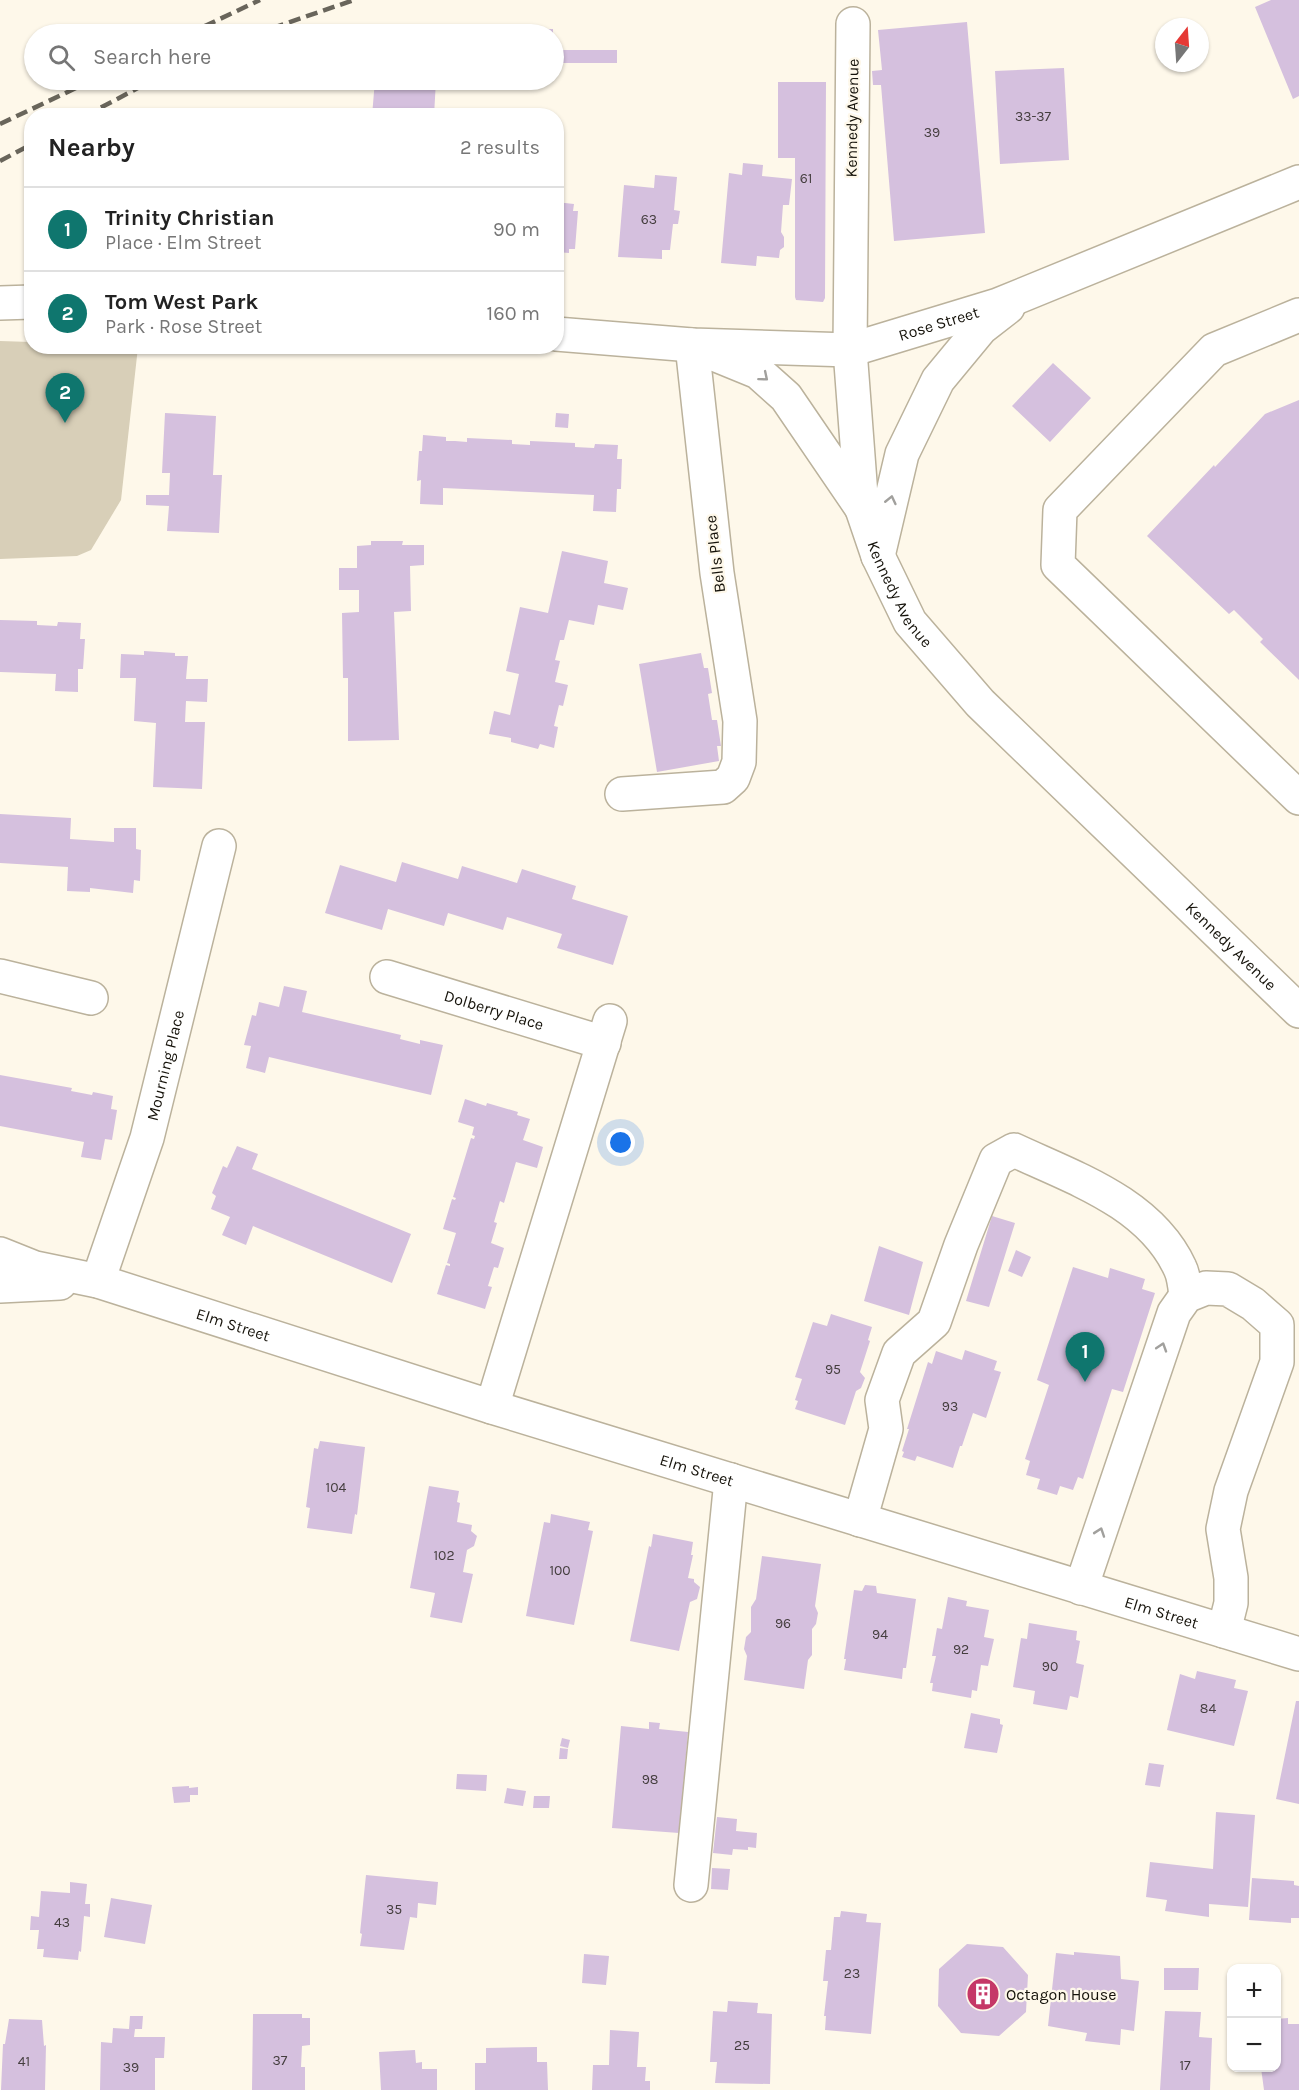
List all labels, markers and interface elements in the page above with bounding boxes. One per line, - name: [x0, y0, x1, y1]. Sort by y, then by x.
- north arrow: [1155, 18, 1209, 72]
- search box: [24, 24, 564, 90]
- icon: search: [45, 41, 78, 74]
- text: Search here: [93, 44, 211, 70]
- street label: Kennedy Avenue: [841, 58, 863, 178]
- house number: 33-37: [1015, 108, 1052, 125]
- house number: 39: [924, 124, 940, 141]
- text: Nearby: [48, 132, 135, 163]
- text: 2 results: [460, 136, 540, 159]
- house number: 61: [800, 170, 812, 187]
- text: Trinity Christian: [105, 205, 275, 231]
- house number: 63: [641, 211, 657, 228]
- text: 1: [64, 218, 71, 241]
- text: 90 m: [493, 218, 540, 241]
- text: Place · Elm Street: [105, 231, 262, 254]
- text: Tom West Park: [105, 289, 258, 315]
- text: 2: [61, 302, 74, 325]
- text: 160 m: [487, 302, 540, 325]
- street label: Rose Street: [896, 302, 981, 344]
- text: Park · Rose Street: [105, 315, 262, 338]
- one-way arrow: [757, 370, 768, 381]
- pin: 2: [46, 374, 84, 423]
- one-way arrow: [884, 495, 897, 505]
- street label: Bells Place: [701, 514, 729, 594]
- street label: Kennedy Avenue: [864, 538, 937, 651]
- street label: Kennedy Avenue: [1182, 898, 1281, 994]
- street label: Dolberry Place: [442, 986, 546, 1034]
- street label: Mourning Place: [142, 1008, 188, 1123]
- your location: [606, 1128, 635, 1157]
- street label: Elm Street: [194, 1304, 272, 1345]
- pin: 1: [1066, 1332, 1104, 1382]
- one-way arrow: [1155, 1343, 1168, 1353]
- house number: 95: [825, 1361, 841, 1378]
- house number: 93: [942, 1398, 958, 1415]
- street label: Elm Street: [658, 1449, 736, 1490]
- house number: 104: [326, 1479, 347, 1496]
- one-way arrow: [1093, 1527, 1105, 1538]
- house number: 102: [433, 1547, 455, 1564]
- house number: 100: [549, 1562, 571, 1579]
- street label: Elm Street: [1122, 1592, 1201, 1632]
- house number: 96: [775, 1615, 791, 1632]
- house number: 94: [872, 1626, 888, 1643]
- house number: 92: [953, 1641, 969, 1658]
- house number: 90: [1042, 1658, 1058, 1675]
- house number: 84: [1200, 1700, 1216, 1717]
- house number: 98: [642, 1771, 658, 1788]
- house number: 35: [386, 1901, 402, 1918]
- house number: 43: [54, 1914, 70, 1931]
- map controls: [1227, 1964, 1281, 2072]
- button: +: [1227, 1964, 1281, 2018]
- house number: 23: [844, 1965, 860, 1982]
- building icon: Octagon House: [965, 1976, 1001, 2012]
- place label: Octagon House: [1006, 1985, 1116, 2004]
- button: −: [1227, 2018, 1281, 2072]
- house number: 25: [734, 2037, 750, 2054]
- house number: 37: [273, 2052, 288, 2069]
- house number: 41: [18, 2053, 30, 2070]
- house number: 17: [1179, 2057, 1191, 2074]
- house number: 39: [123, 2059, 139, 2076]

